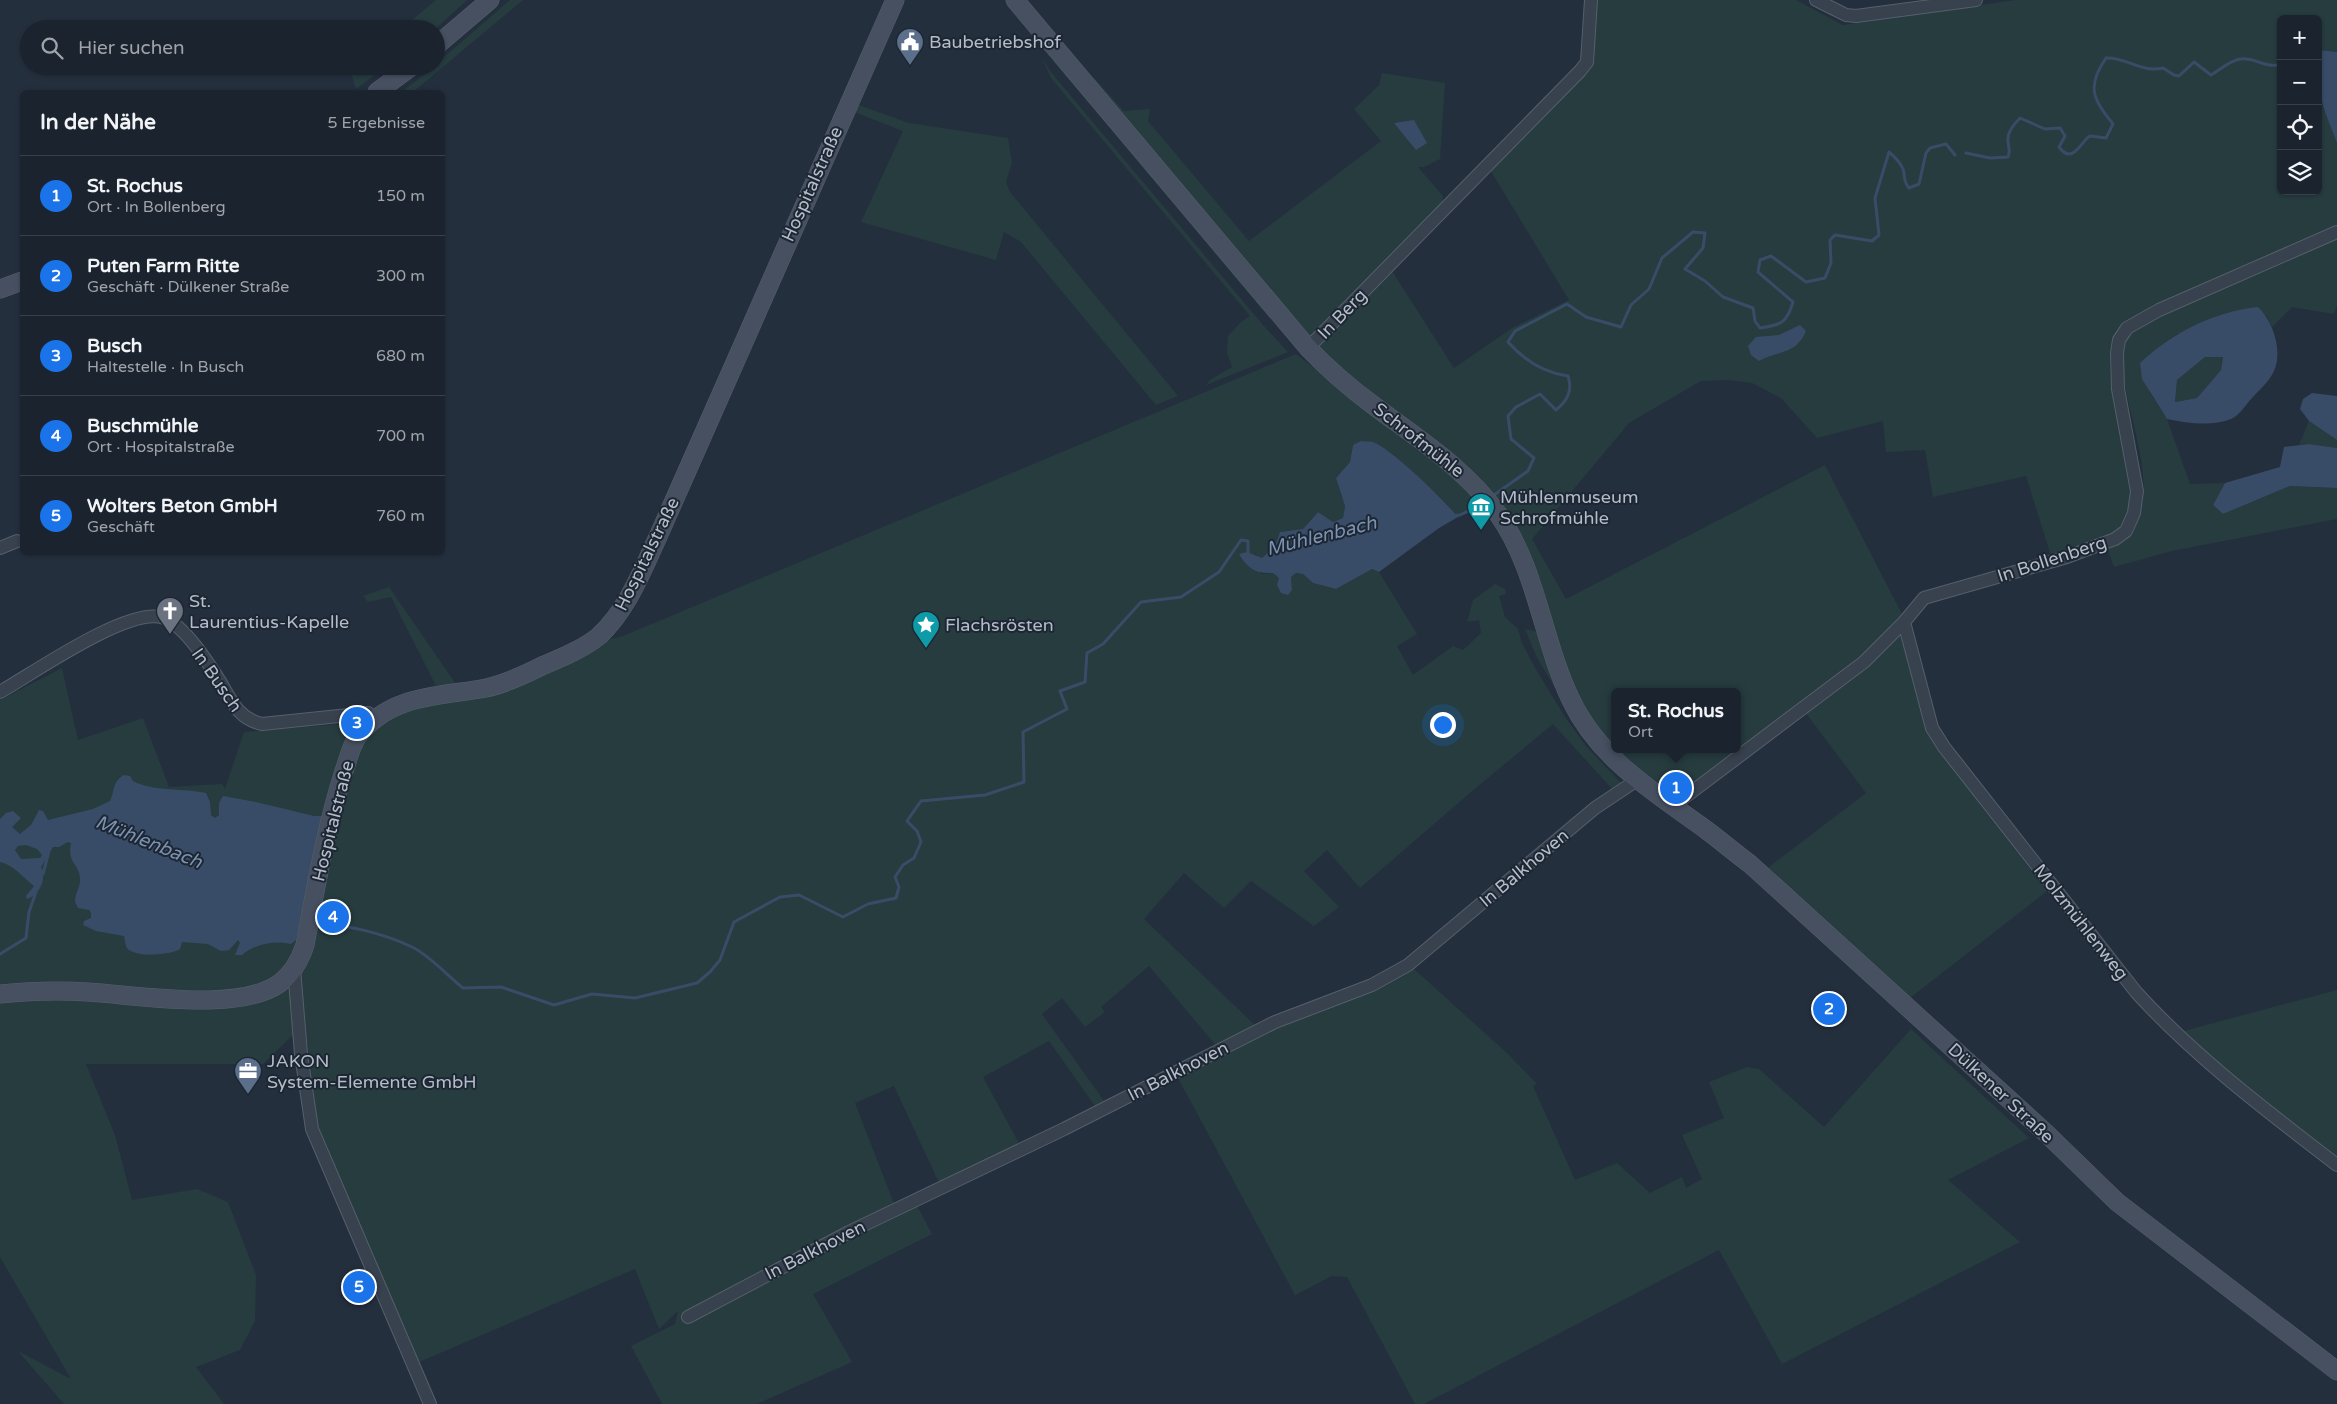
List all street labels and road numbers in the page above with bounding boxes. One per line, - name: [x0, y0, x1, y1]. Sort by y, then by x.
- street label: Hospitalstraße: [777, 123, 847, 245]
- street label: In Berg: [1313, 284, 1371, 344]
- street label: Schrofmühle: [1369, 398, 1469, 482]
- street label: Hospitalstraße: [610, 494, 684, 614]
- street label: In Bollenberg: [1995, 531, 2109, 587]
- street label: In Busch: [187, 644, 247, 716]
- street label: Hospitalstraße: [307, 758, 359, 884]
- street label: In Balkhoven: [1475, 824, 1573, 912]
- street label: Molzmühlenweg: [2029, 860, 2133, 984]
- street label: In Balkhoven: [1124, 1036, 1232, 1106]
- street label: Dülkener Straße: [1943, 1038, 2059, 1148]
- street label: In Balkhoven: [761, 1215, 869, 1285]

